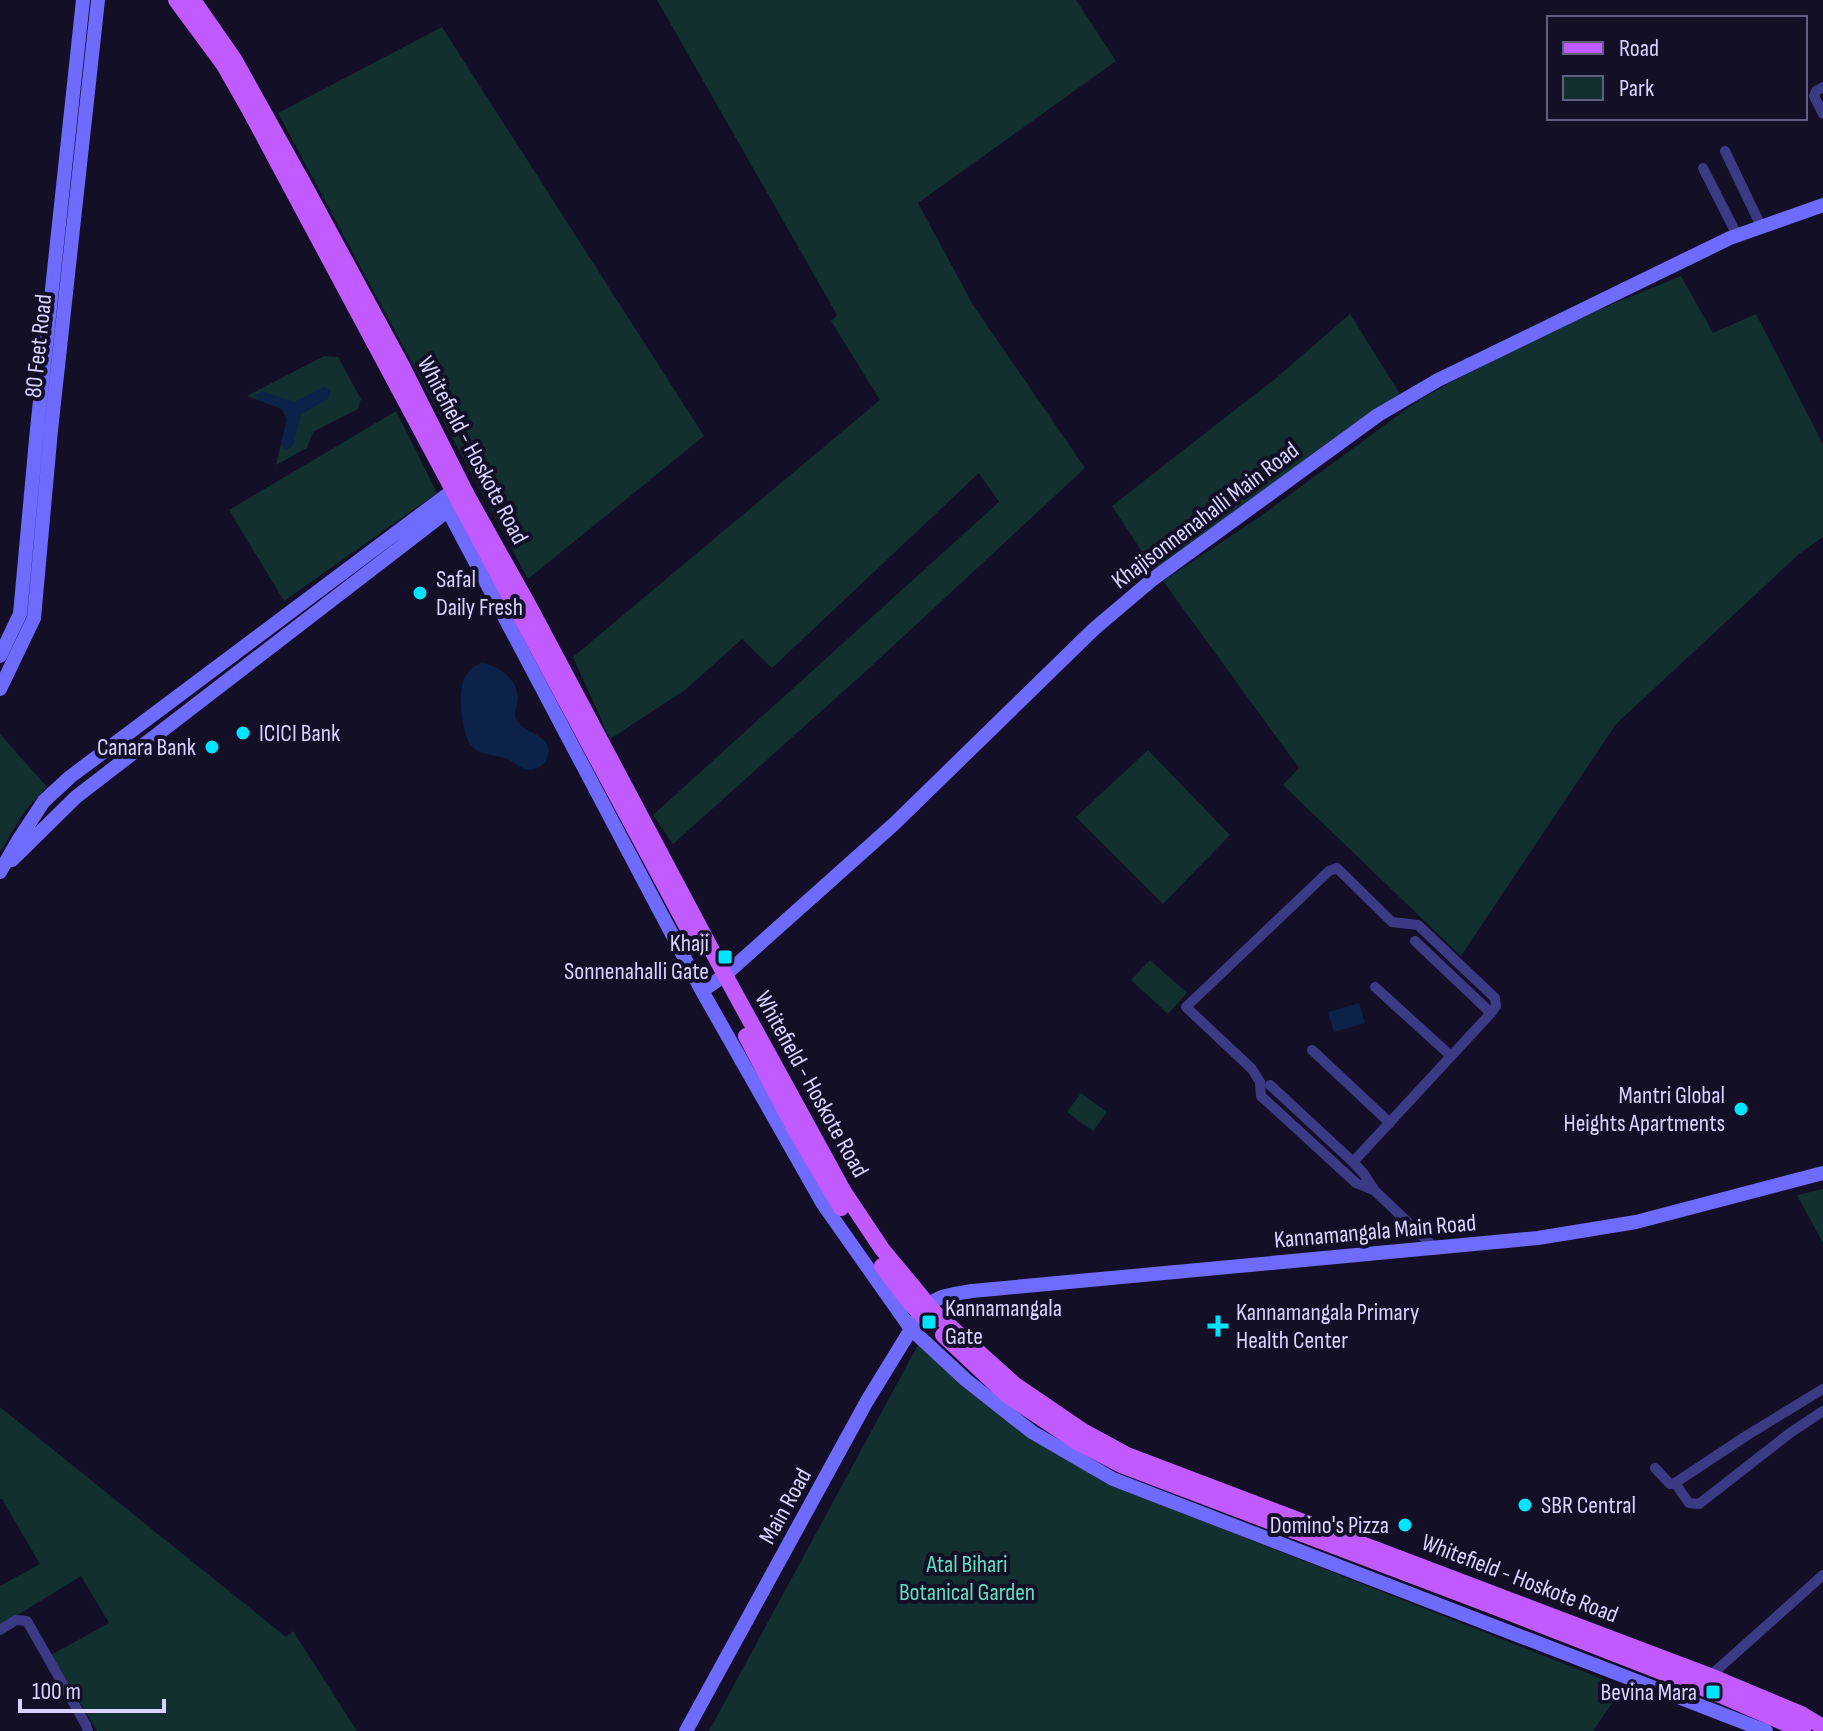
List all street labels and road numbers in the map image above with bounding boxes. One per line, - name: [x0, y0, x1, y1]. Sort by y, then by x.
- street label: 80 Feet Road: [19, 293, 58, 399]
- street label: Whitefield - Hoskote Road: [411, 351, 534, 549]
- street label: Khajisonnenahalli Main Road: [1106, 436, 1305, 595]
- street label: Whitefield - Hoskote Road: [748, 986, 875, 1182]
- street label: Kannamangala Main Road: [1273, 1208, 1477, 1255]
- street label: Main Road: [753, 1463, 818, 1549]
- street label: Whitefield - Hoskote Road: [1417, 1528, 1622, 1629]

